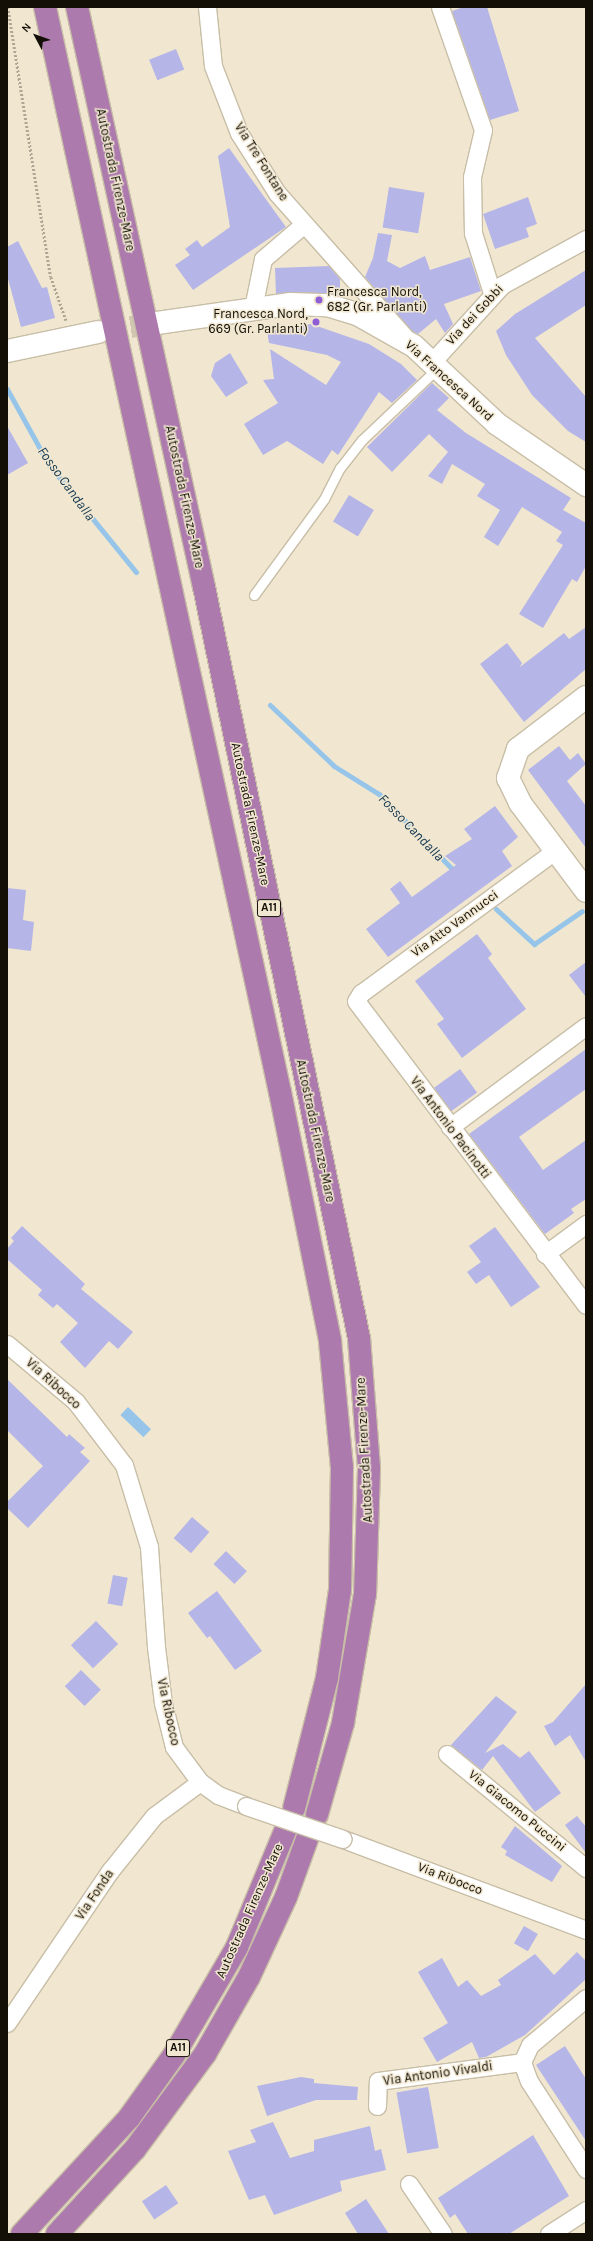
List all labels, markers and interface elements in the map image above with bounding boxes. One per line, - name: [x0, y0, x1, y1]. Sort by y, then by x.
- north arrow: [16, 16, 56, 56]
- text: N: [19, 21, 34, 35]
- street label: Autostrada Firenze-Mare: [92, 107, 138, 253]
- street label: Via Tre Fontane: [231, 120, 291, 204]
- street label: Via dei Gobbi: [443, 281, 507, 349]
- place label: Francesca Nord, 682 (Gr. Parlanti): [327, 285, 427, 316]
- marker: Francesca Nord, 682 (Gr. Parlanti): [314, 295, 324, 305]
- place label: Francesca Nord, 669 (Gr. Parlanti): [208, 307, 308, 338]
- marker: Francesca Nord, 669 (Gr. Parlanti): [311, 317, 321, 327]
- street label: Via Francesca Nord: [402, 337, 496, 425]
- street label: Autostrada Firenze-Mare: [161, 424, 207, 570]
- water label: Fosso Candalla: [34, 444, 98, 524]
- street label: Autostrada Firenze-Mare: [227, 741, 273, 887]
- water label: Fosso Candalla: [375, 791, 447, 865]
- street label: Via Atto Vannucci: [408, 887, 502, 961]
- road number: A11: [256, 898, 282, 918]
- street label: Autostrada Firenze-Mare: [292, 1058, 338, 1204]
- street label: Via Antonio Pacinotti: [406, 1074, 494, 1182]
- street label: Via Ribocco: [22, 1355, 84, 1413]
- street label: Autostrada Firenze-Mare: [353, 1377, 377, 1523]
- street label: Via Ribocco: [153, 1677, 183, 1747]
- street label: Via Giacomo Puccini: [465, 1767, 569, 1855]
- street label: Autostrada Firenze-Mare: [213, 1841, 287, 1981]
- street label: Via Ribocco: [415, 1859, 485, 1899]
- street label: Via Fonda: [72, 1867, 118, 1923]
- road number: A11: [165, 2038, 191, 2058]
- street label: Via Antonio Vivaldi: [382, 2059, 494, 2089]

